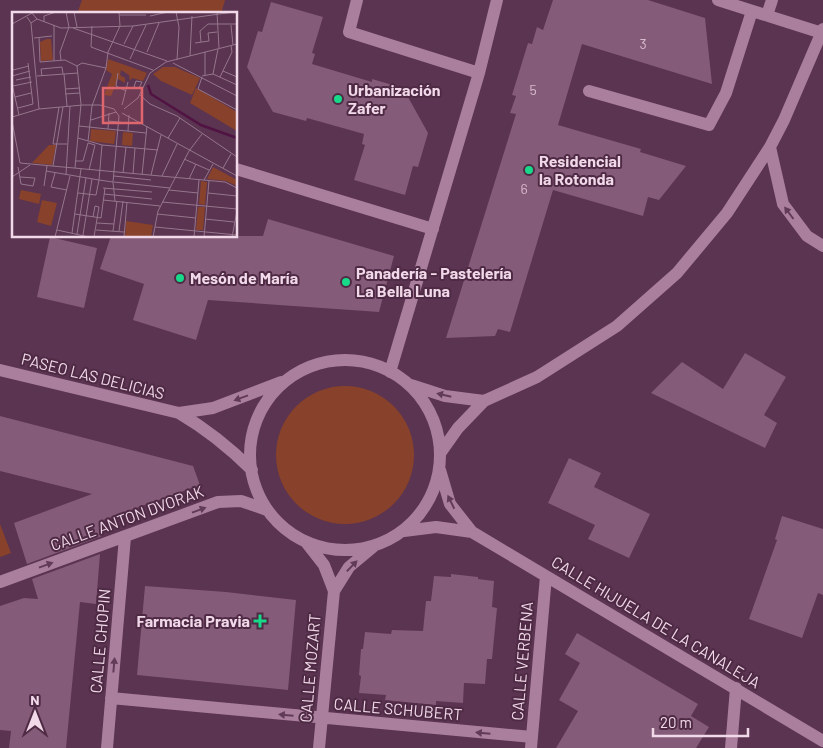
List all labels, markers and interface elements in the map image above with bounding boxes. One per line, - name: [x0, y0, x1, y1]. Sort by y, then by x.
- inset map: [12, 12, 238, 238]
- house number: 3: [639, 35, 647, 52]
- place label: Urbanización Zafer: [348, 80, 441, 117]
- house number: 5: [529, 81, 537, 98]
- marker: Urbanización Zafer: [332, 93, 344, 105]
- place label: Residencial la Rotonda: [539, 151, 621, 188]
- marker: Residencial la Rotonda: [523, 164, 535, 176]
- house number: 6: [520, 180, 528, 197]
- one-way arrow: [784, 206, 794, 219]
- place label: Panadería - Pastelería La Bella Luna: [356, 263, 512, 300]
- place label: Mesón de María: [190, 268, 298, 287]
- marker: Mesón de María: [174, 272, 186, 284]
- marker: Panadería - Pastelería La Bella Luna: [340, 276, 352, 288]
- street label: PASEO LAS DELICIAS: [20, 349, 167, 403]
- one-way arrow: [437, 391, 452, 399]
- one-way arrow: [233, 394, 248, 402]
- street label: CALLE ANTON DVORAK: [48, 481, 206, 554]
- one-way arrow: [447, 495, 455, 510]
- one-way arrow: [191, 506, 206, 513]
- street label: CALLE HIJUELA DE LA CANALEJA: [549, 552, 764, 692]
- one-way arrow: [39, 561, 54, 569]
- one-way arrow: [346, 561, 358, 573]
- street label: CALLE CHOPIN: [85, 588, 114, 694]
- street label: CALLE VERBENA: [507, 600, 536, 721]
- place label: Farmacia Pravia: [136, 611, 250, 630]
- street label: CALLE MOZART: [295, 613, 324, 723]
- marker: Farmacia Pravia: [254, 615, 266, 627]
- one-way arrow: [111, 656, 119, 672]
- north arrow: [10, 688, 60, 738]
- text: N: [30, 691, 40, 708]
- street label: CALLE SCHUBERT: [333, 693, 463, 724]
- scale bar: [653, 706, 748, 738]
- one-way arrow: [278, 710, 294, 718]
- text: 20 m: [660, 713, 692, 731]
- one-way arrow: [475, 729, 491, 737]

